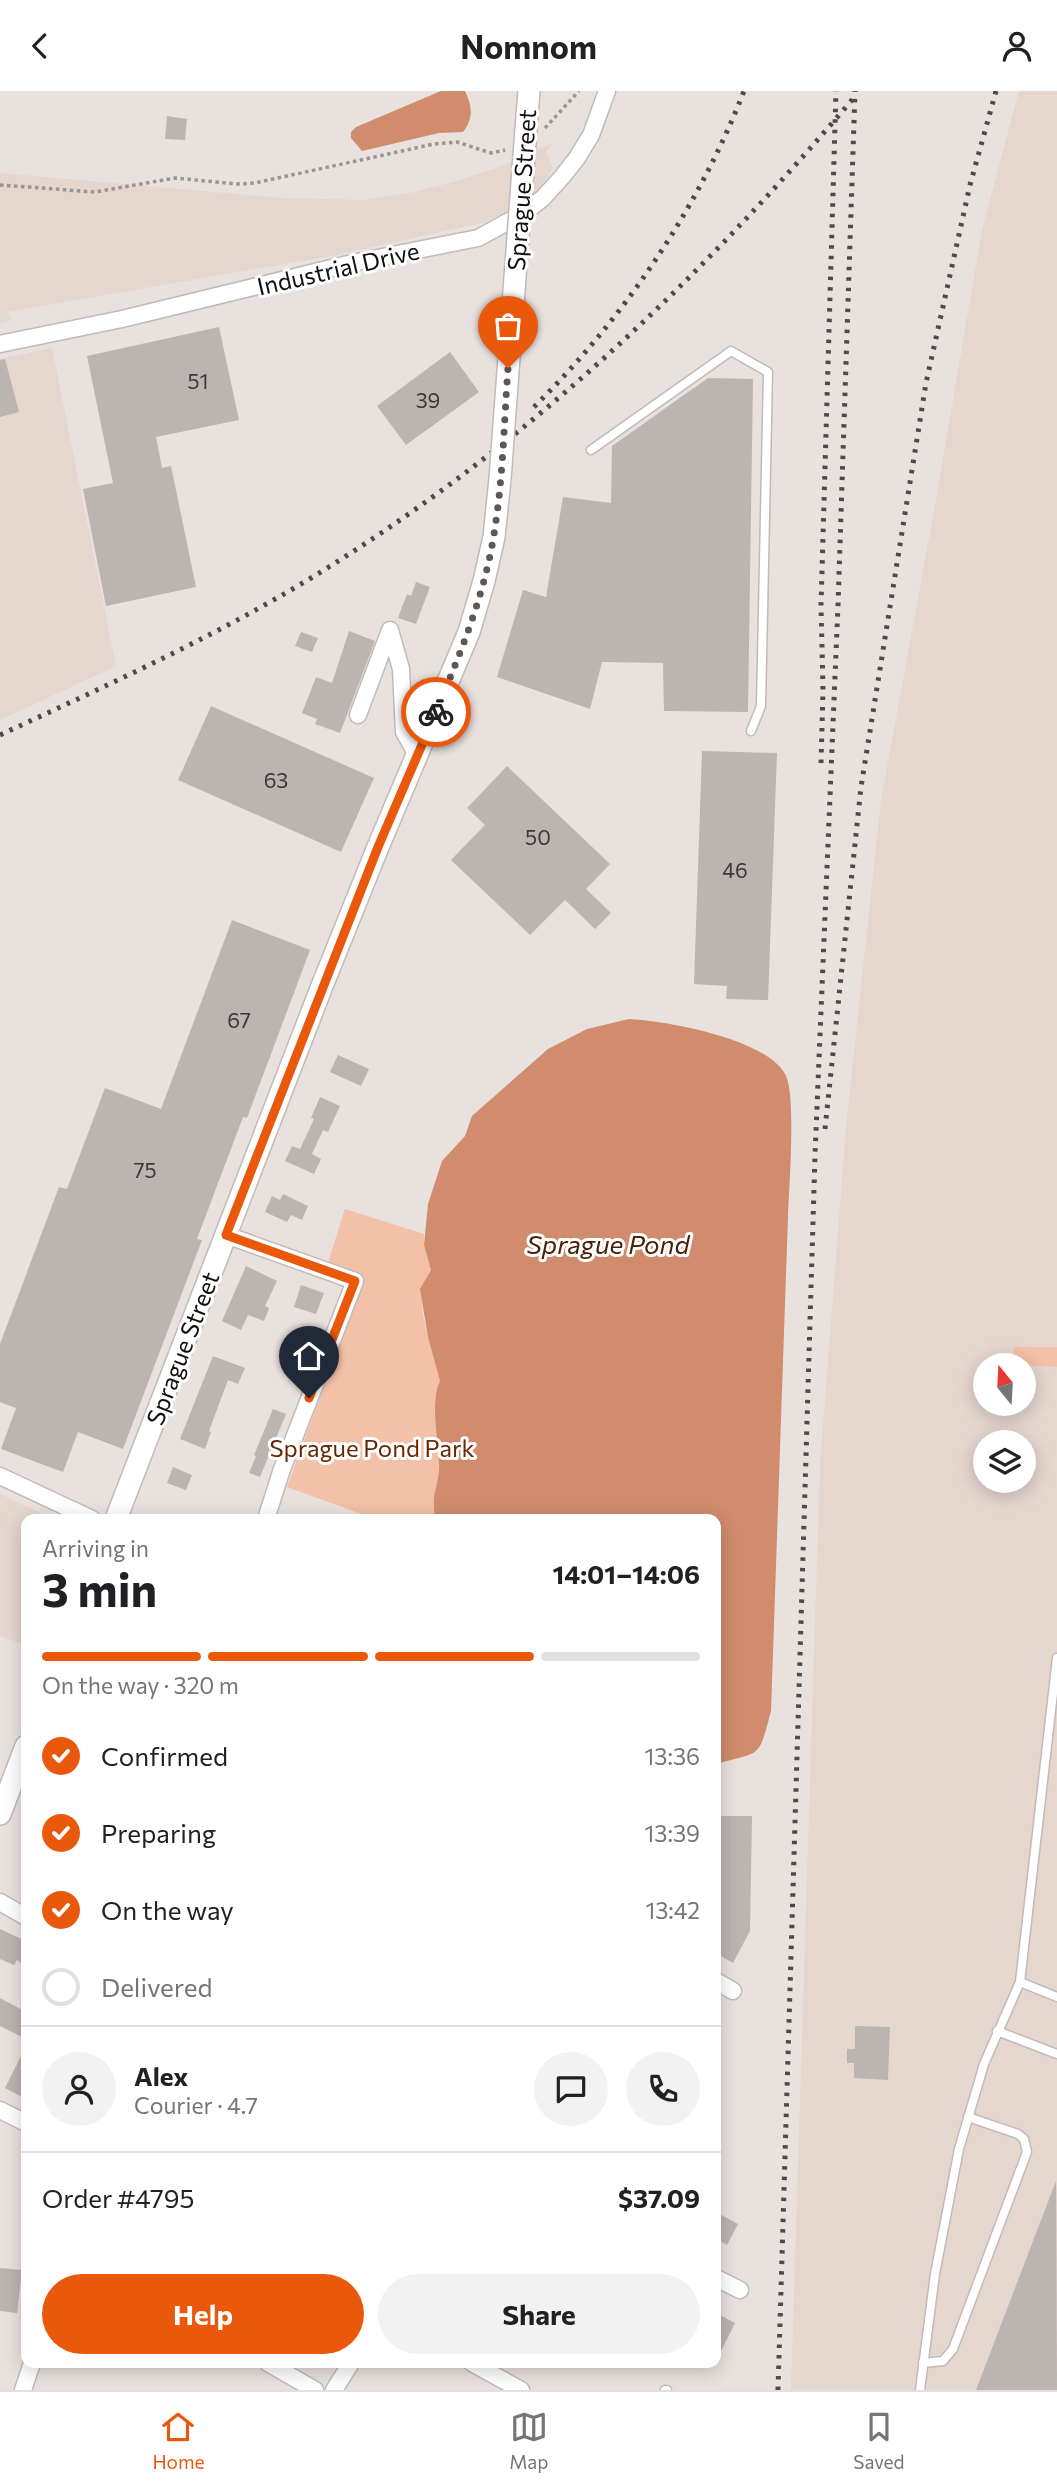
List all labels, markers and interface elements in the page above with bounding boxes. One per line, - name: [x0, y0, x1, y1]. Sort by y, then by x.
- text: Nomnom: [460, 26, 597, 66]
- icon: back: [21, 27, 59, 65]
- icon: person: [998, 27, 1036, 65]
- street label: Sprague Street: [501, 108, 541, 272]
- street label: Industrial Drive: [254, 235, 422, 301]
- pin: [478, 296, 538, 368]
- icon: bag: [489, 307, 527, 345]
- house number: 51: [187, 368, 209, 393]
- house number: 39: [416, 387, 440, 412]
- courier: [401, 677, 471, 747]
- icon: bike: [417, 693, 455, 731]
- house number: 63: [264, 767, 288, 792]
- house number: 50: [525, 824, 551, 849]
- house number: 46: [722, 857, 748, 882]
- house number: 67: [227, 1007, 251, 1032]
- house number: 75: [133, 1157, 157, 1182]
- water label: Sprague Pond: [527, 1228, 690, 1259]
- street label: Sprague Street: [139, 1267, 225, 1429]
- pin: [279, 1326, 339, 1398]
- icon: home: [290, 1337, 328, 1375]
- north arrow: [973, 1353, 1036, 1416]
- map controls: [973, 1353, 1036, 1493]
- button: layers: [973, 1430, 1036, 1493]
- park label: Sprague Pond Park: [269, 1433, 475, 1462]
- text: Arriving in: [42, 1534, 149, 1562]
- text: 14:01–14:06: [553, 1558, 700, 1589]
- text: 3 min: [42, 1560, 157, 1616]
- text: On the way · 320 m: [42, 1671, 239, 1699]
- icon: check: [42, 1737, 80, 1775]
- text: Confirmed: [101, 1740, 228, 1771]
- text: 13:36: [645, 1742, 700, 1770]
- icon: check: [42, 1814, 80, 1852]
- text: Preparing: [101, 1817, 216, 1848]
- text: 13:39: [645, 1819, 700, 1847]
- icon: check: [42, 1891, 80, 1929]
- text: On the way: [101, 1894, 234, 1925]
- text: 13:42: [645, 1896, 700, 1924]
- text: Delivered: [101, 1971, 212, 2002]
- button: person: [42, 2052, 116, 2126]
- button: chat: [534, 2052, 608, 2126]
- button: phone: [626, 2052, 700, 2126]
- text: Alex: [134, 2060, 188, 2091]
- text: Courier · 4.7: [134, 2091, 258, 2119]
- text: Order #4795: [42, 2182, 195, 2213]
- text: $37.09: [618, 2182, 700, 2213]
- button: Help: [42, 2274, 364, 2354]
- button: Share: [378, 2274, 700, 2354]
- tab: Home: [152, 2408, 205, 2473]
- tab: Map: [509, 2408, 549, 2473]
- tab: Saved: [853, 2408, 905, 2473]

